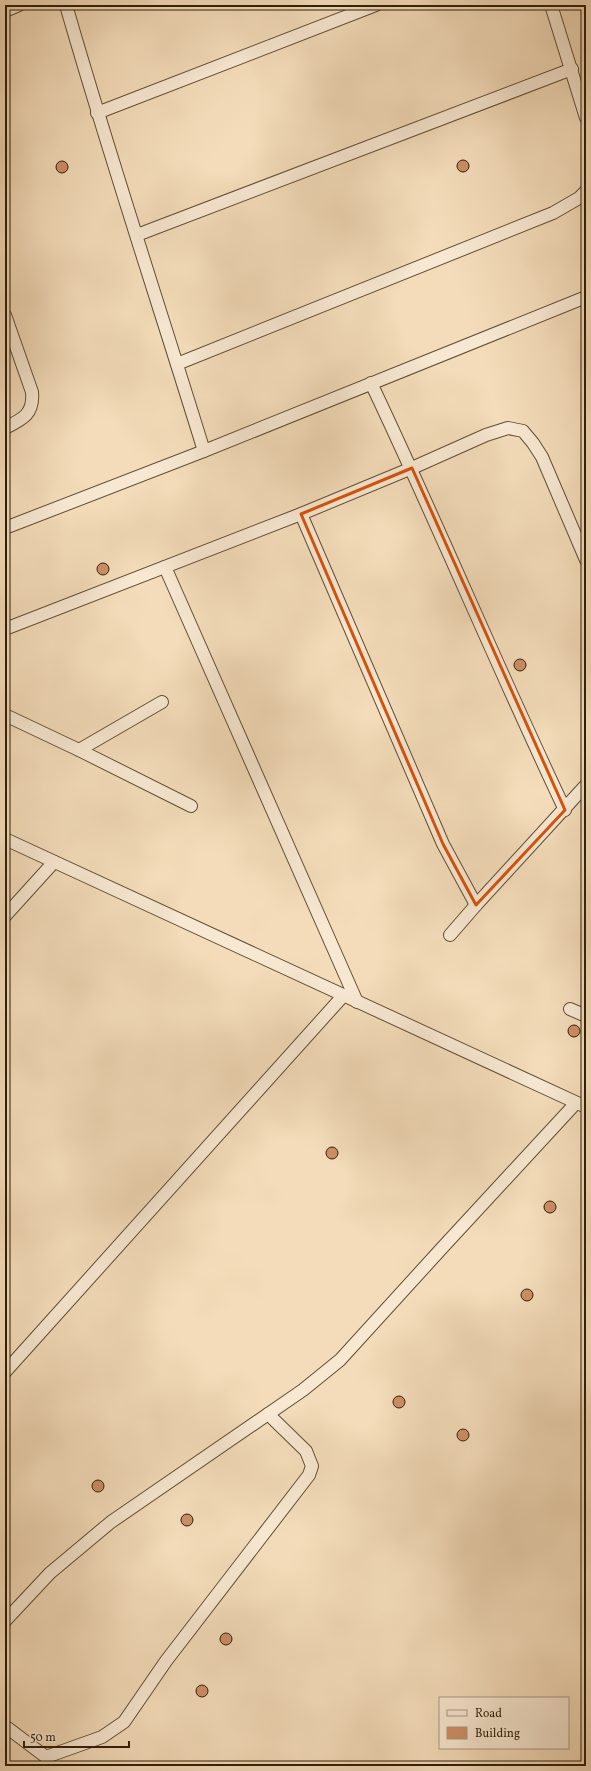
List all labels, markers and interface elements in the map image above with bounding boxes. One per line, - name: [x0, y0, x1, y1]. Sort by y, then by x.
- legend: [439, 1697, 569, 1749]
- text: Road: [475, 1706, 502, 1722]
- scale bar: [24, 1723, 129, 1749]
- text: Building: [475, 1726, 520, 1742]
- text: 50 m: [30, 1730, 56, 1746]

